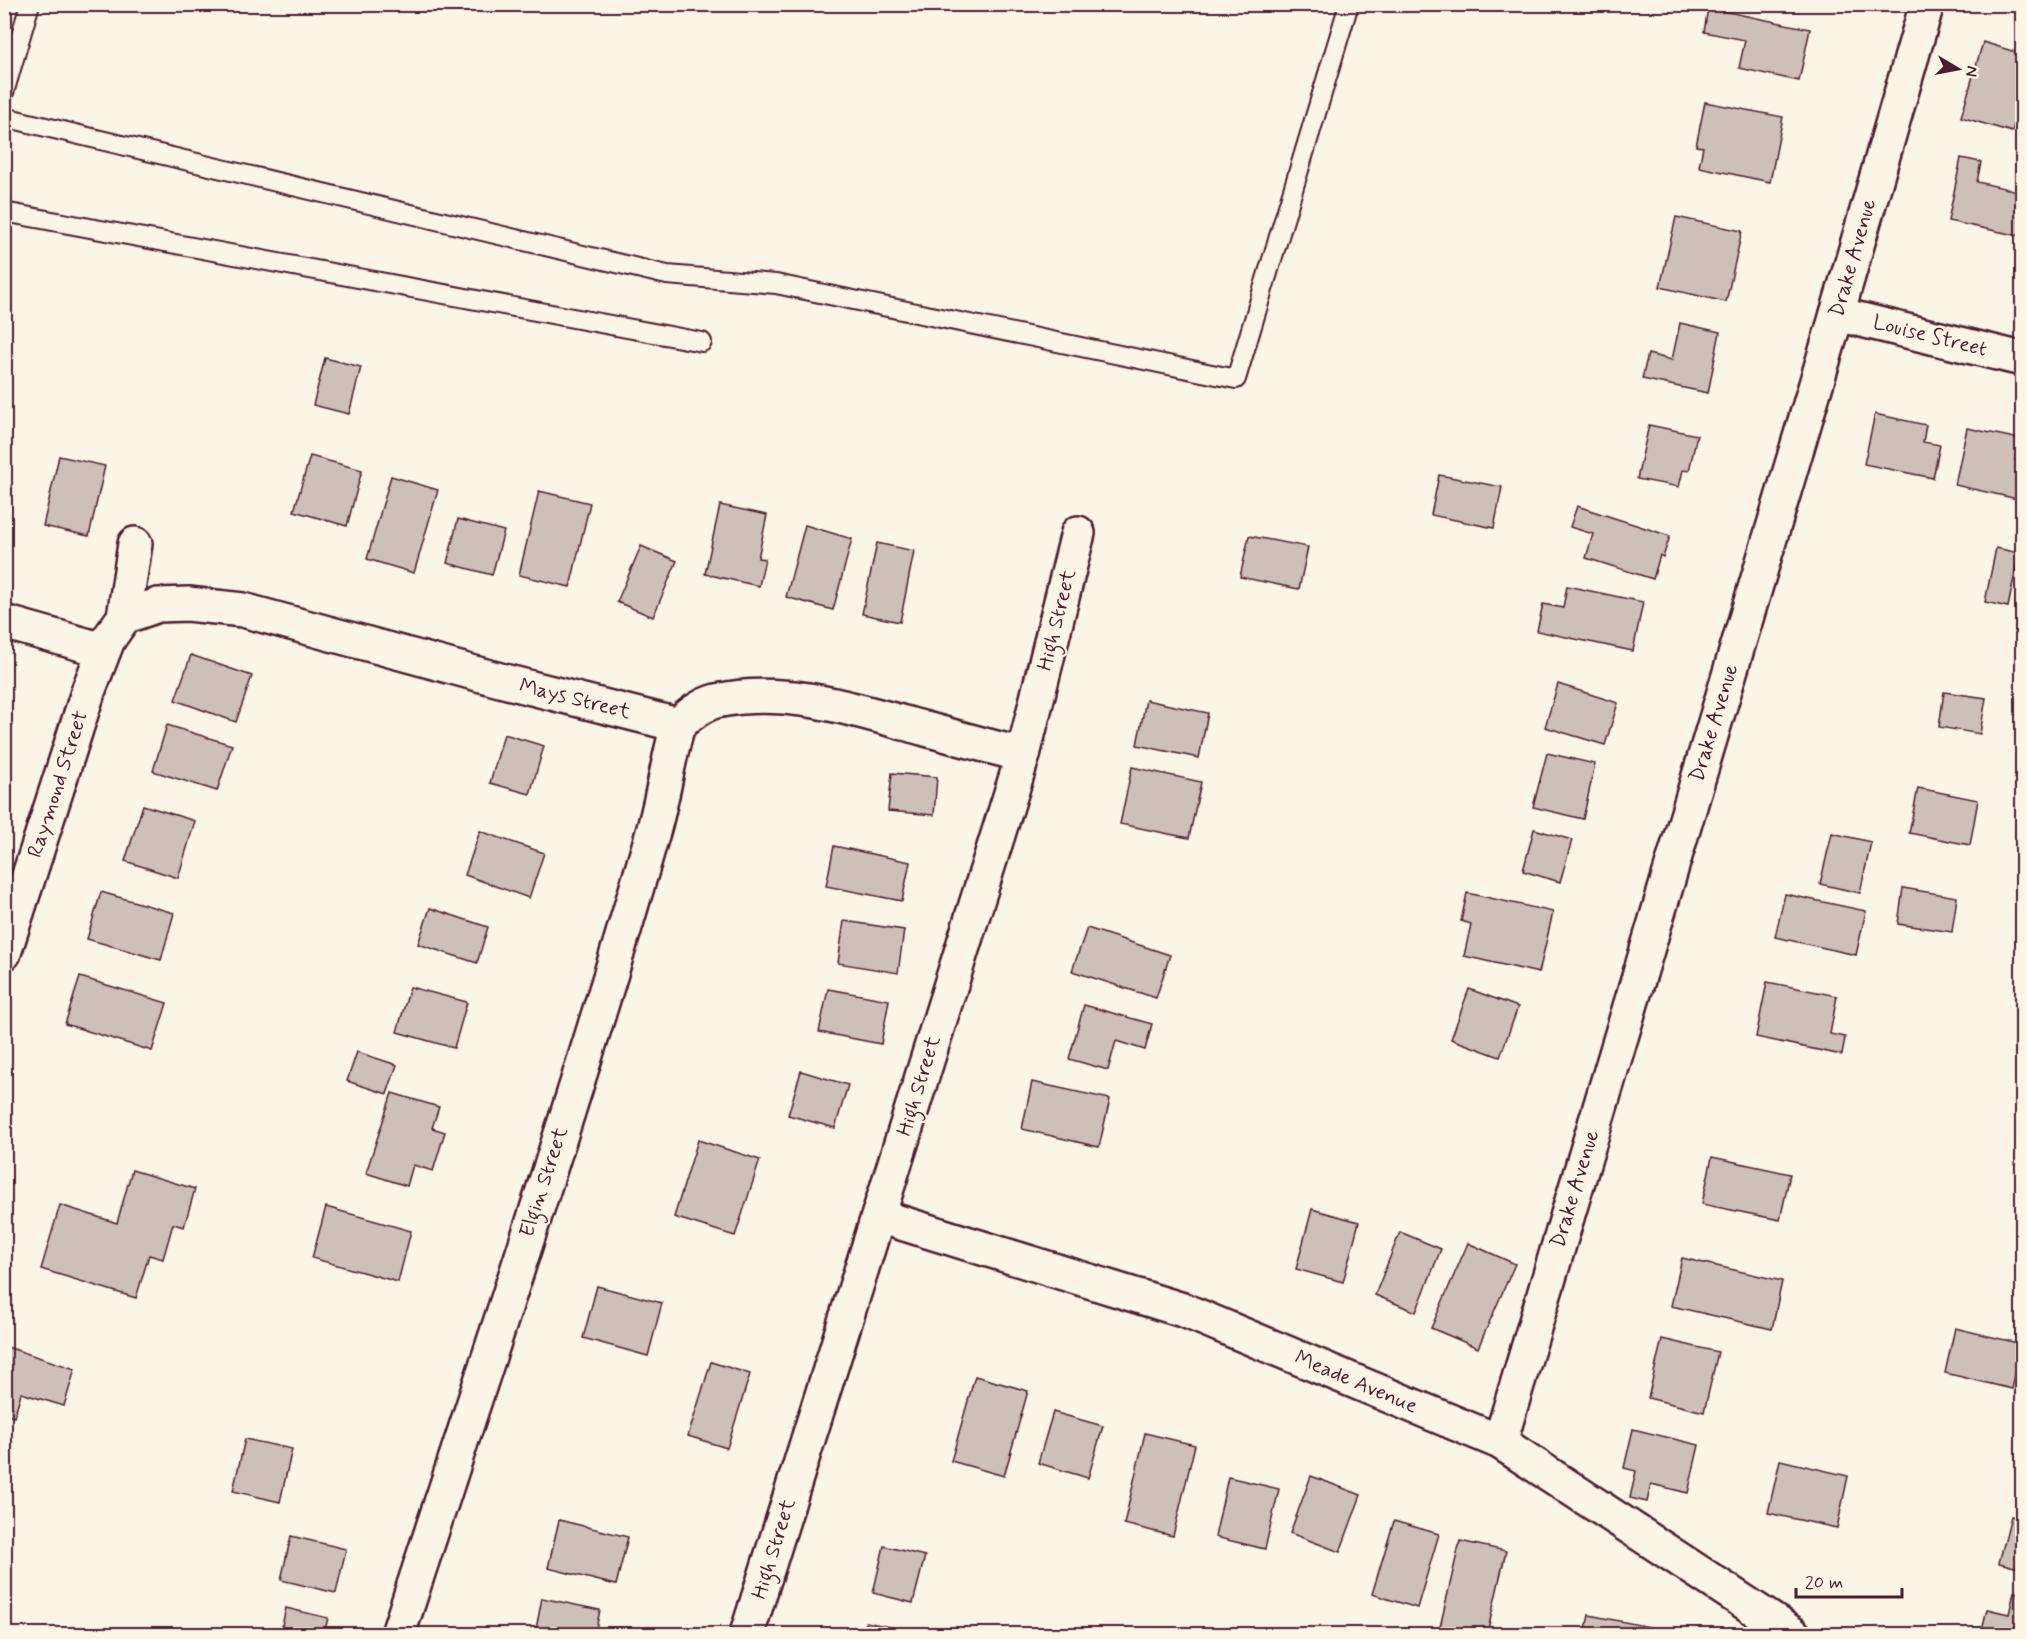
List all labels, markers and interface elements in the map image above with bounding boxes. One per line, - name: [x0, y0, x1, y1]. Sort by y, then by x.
- north arrow: [1928, 39, 1988, 99]
- text: N: [1960, 64, 1983, 78]
- street label: Drake Avenue: [1823, 195, 1883, 320]
- street label: Louise Street: [1870, 308, 1990, 364]
- street label: High Street: [1031, 566, 1085, 674]
- street label: Drake Avenue: [1683, 661, 1745, 785]
- street label: Mays Street: [516, 672, 634, 727]
- street label: Raymond Street: [21, 707, 95, 861]
- street label: High Street: [890, 1032, 950, 1140]
- street label: Elgin Street: [513, 1123, 577, 1241]
- street label: Drake Avenue: [1544, 1127, 1606, 1251]
- street label: Meade Avenue: [1290, 1344, 1422, 1420]
- street label: High Street: [745, 1495, 805, 1603]
- scale bar: [1796, 1561, 1902, 1599]
- text: 20 m: [1805, 1571, 1843, 1595]

